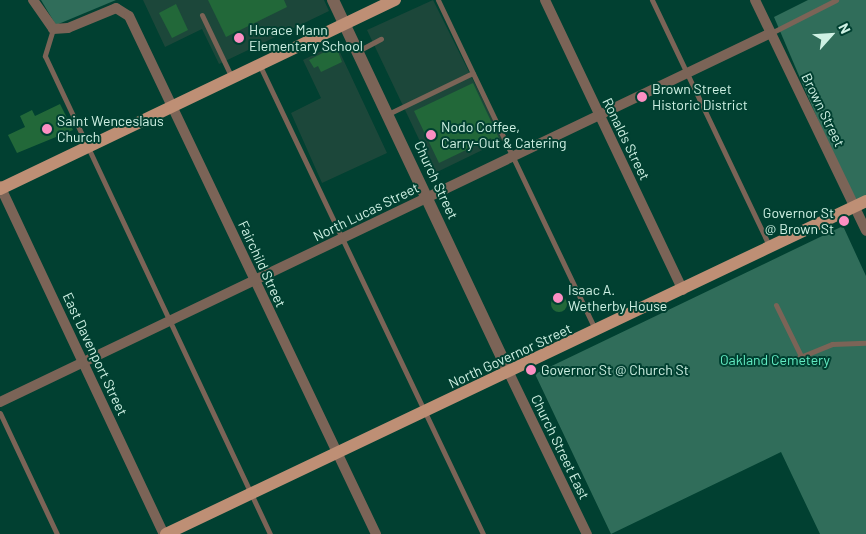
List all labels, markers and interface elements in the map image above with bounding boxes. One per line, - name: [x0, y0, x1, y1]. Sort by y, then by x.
- north arrow: [806, 10, 856, 60]
- text: N: [835, 20, 855, 36]
- place label: Horace Mann Elementary School: [249, 22, 363, 54]
- marker: Horace Mann Elementary School: [233, 32, 245, 44]
- street label: Brown Street: [798, 70, 848, 150]
- place label: Brown Street Historic District: [652, 81, 748, 114]
- marker: Brown Street Historic District: [636, 91, 648, 103]
- street label: Ronalds Street: [599, 95, 653, 183]
- place label: Saint Wenceslaus Church: [57, 113, 164, 146]
- place label: Nodo Coffee, Carry-Out & Catering: [441, 119, 567, 152]
- marker: Saint Wenceslaus Church: [41, 123, 53, 135]
- marker: Nodo Coffee, Carry-Out & Catering: [425, 129, 437, 141]
- street label: Church Street: [411, 138, 461, 222]
- street label: North Lucas Street: [310, 179, 422, 245]
- place label: Governor St @ Brown St: [763, 205, 834, 238]
- marker: Governor St @ Brown St: [838, 215, 850, 227]
- street label: Fairchild Street: [235, 218, 289, 310]
- place label: Isaac A. Wetherby House: [568, 282, 667, 314]
- street label: East Davenport Street: [59, 290, 131, 418]
- marker: Isaac A. Wetherby House: [552, 292, 564, 304]
- street label: North Governor Street: [446, 320, 574, 392]
- park label: Oakland Cemetery: [720, 352, 830, 368]
- place label: Governor St @ Church St: [541, 362, 689, 378]
- marker: Governor St @ Church St: [525, 364, 537, 376]
- street label: Church Street East: [527, 392, 593, 502]

